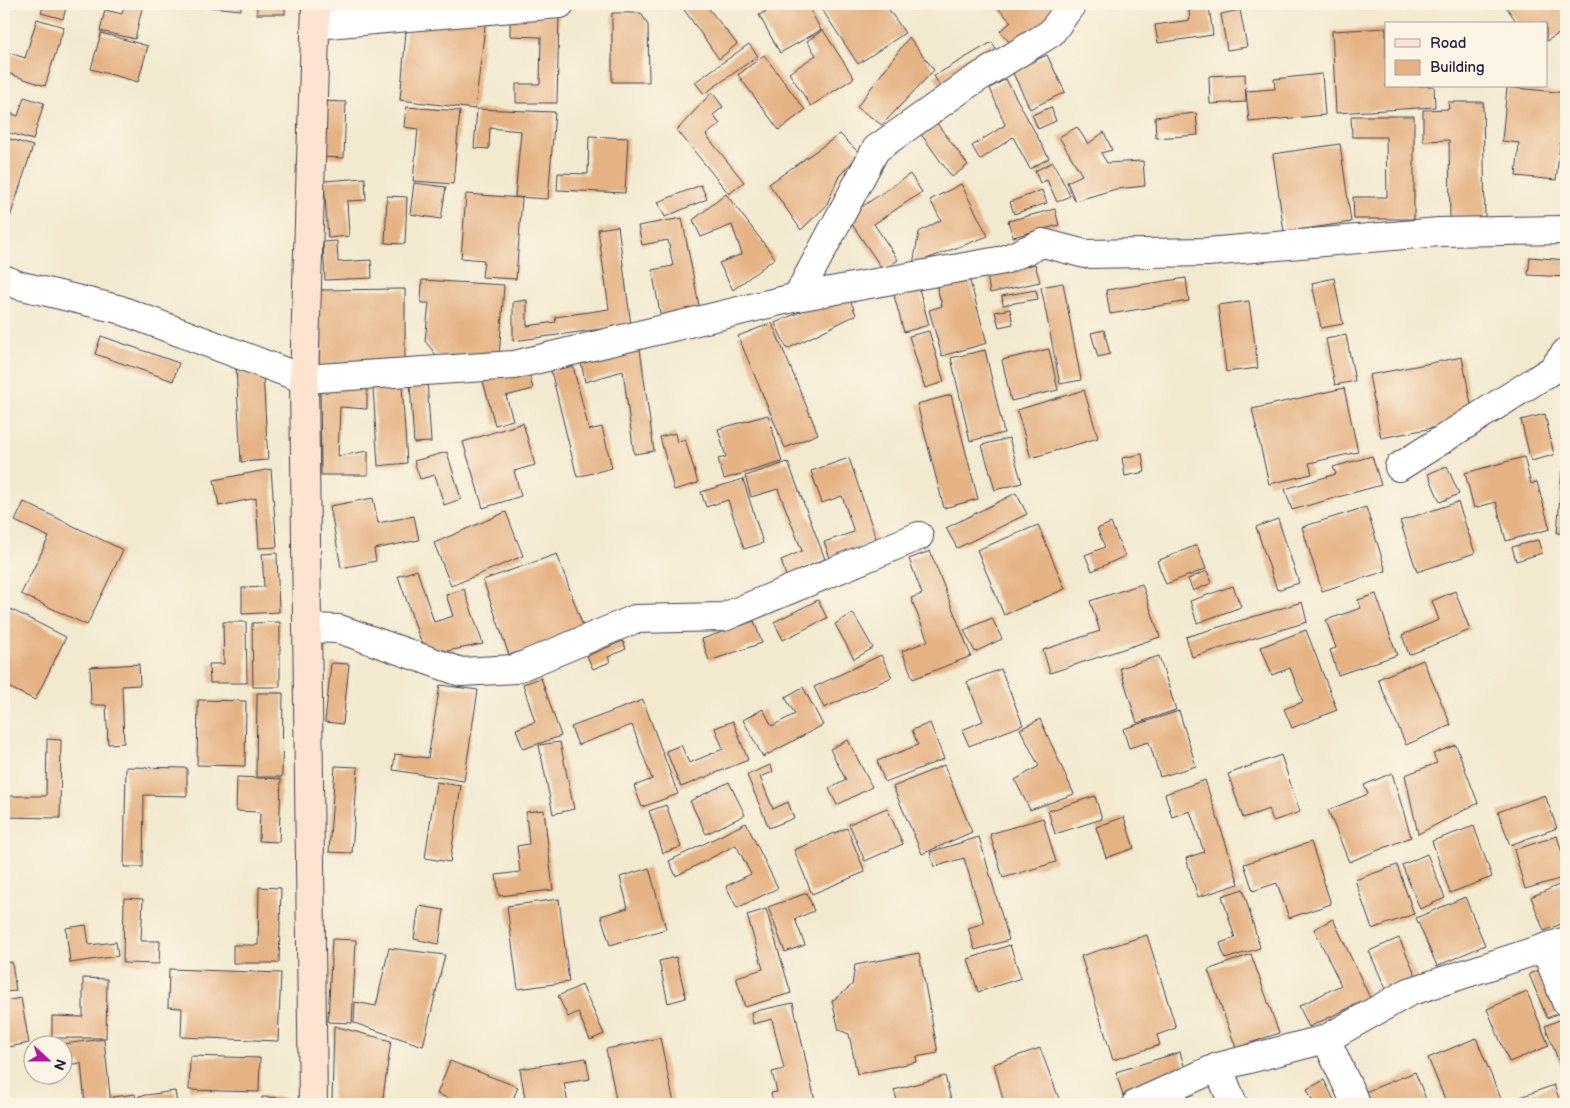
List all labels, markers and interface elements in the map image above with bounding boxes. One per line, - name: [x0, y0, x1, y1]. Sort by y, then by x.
- legend: [1385, 22, 1548, 88]
- text: Road: [1430, 34, 1466, 53]
- text: Building: [1430, 58, 1485, 77]
- north arrow: [22, 1036, 72, 1086]
- text: N: [50, 1057, 69, 1072]

